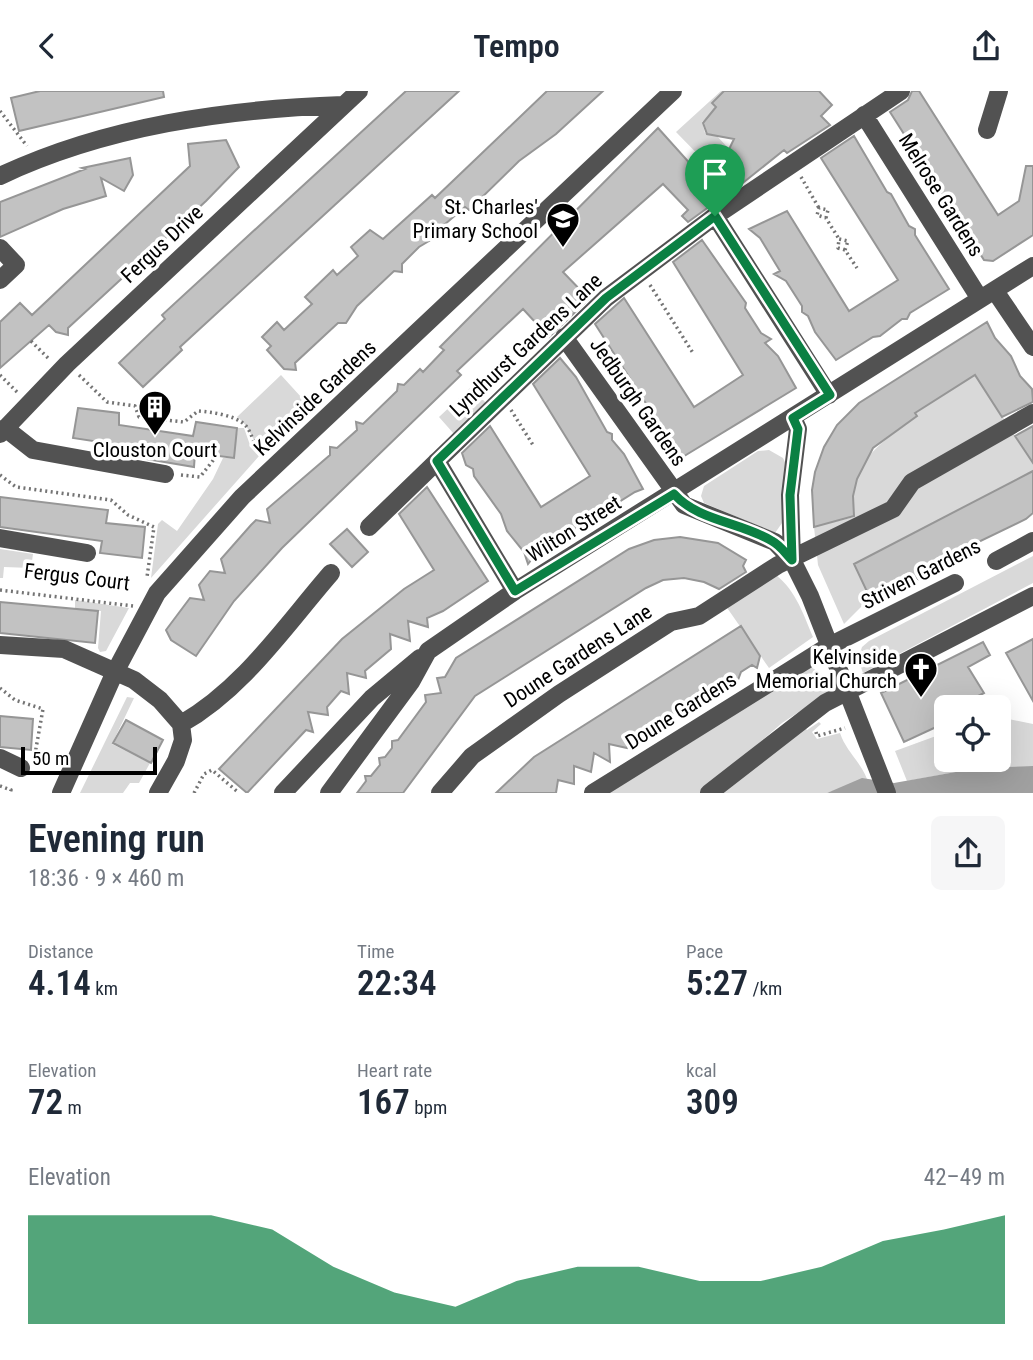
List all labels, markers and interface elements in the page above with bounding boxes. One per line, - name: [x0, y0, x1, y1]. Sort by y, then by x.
- icon: back: [28, 27, 66, 65]
- text: Tempo: [473, 27, 560, 65]
- icon: share: [967, 27, 1005, 65]
- street label: Melrose Gardens: [894, 129, 988, 261]
- pin: [685, 144, 745, 216]
- icon: arrive: [696, 155, 734, 193]
- place label: St. Charles' Primary School: [412, 195, 538, 243]
- street label: Fergus Drive: [116, 200, 208, 288]
- school or university icon: St. Charles' Primary School: [544, 200, 582, 249]
- street label: Lyndhurst Gardens Lane: [445, 268, 607, 422]
- street label: Jedburgh Gardens: [585, 333, 691, 471]
- street label: Kelvinside Gardens: [249, 335, 381, 461]
- building icon: Clouston Court: [136, 388, 174, 437]
- place label: Clouston Court: [93, 438, 217, 462]
- street label: Wilton Street: [523, 491, 625, 567]
- street label: Striven Gardens: [857, 534, 985, 614]
- street label: Fergus Court: [23, 559, 131, 595]
- street label: Doune Gardens Lane: [500, 599, 656, 713]
- place label: Kelvinside Memorial Church: [756, 645, 897, 693]
- church icon: Kelvinside Memorial Church: [902, 650, 940, 699]
- street label: Doune Gardens: [621, 667, 741, 755]
- map controls: [934, 695, 1011, 772]
- button: locate: [934, 695, 1011, 772]
- scale bar: [21, 744, 158, 776]
- text: 50 m: [32, 747, 69, 770]
- button: share: [931, 816, 1005, 890]
- text: Evening run: [28, 817, 205, 861]
- text: 18:36 · 9 × 460 m: [28, 865, 184, 892]
- text: Distance: [28, 940, 93, 963]
- text: Time: [357, 940, 394, 963]
- text: Pace: [686, 940, 723, 963]
- text: 4.14: [28, 963, 91, 1004]
- text: 22:34: [357, 963, 437, 1004]
- text: 5:27: [686, 963, 748, 1004]
- text: km: [91, 977, 118, 1000]
- text: /km: [748, 977, 782, 1000]
- text: Elevation: [28, 1059, 96, 1082]
- text: Heart rate: [357, 1059, 432, 1082]
- text: kcal: [686, 1059, 717, 1082]
- text: 72: [28, 1082, 63, 1123]
- text: 167: [357, 1082, 410, 1123]
- text: 309: [686, 1082, 739, 1123]
- text: m: [63, 1096, 82, 1119]
- text: bpm: [410, 1096, 447, 1119]
- text: Elevation: [28, 1164, 111, 1191]
- text: 42–49 m: [924, 1164, 1005, 1191]

